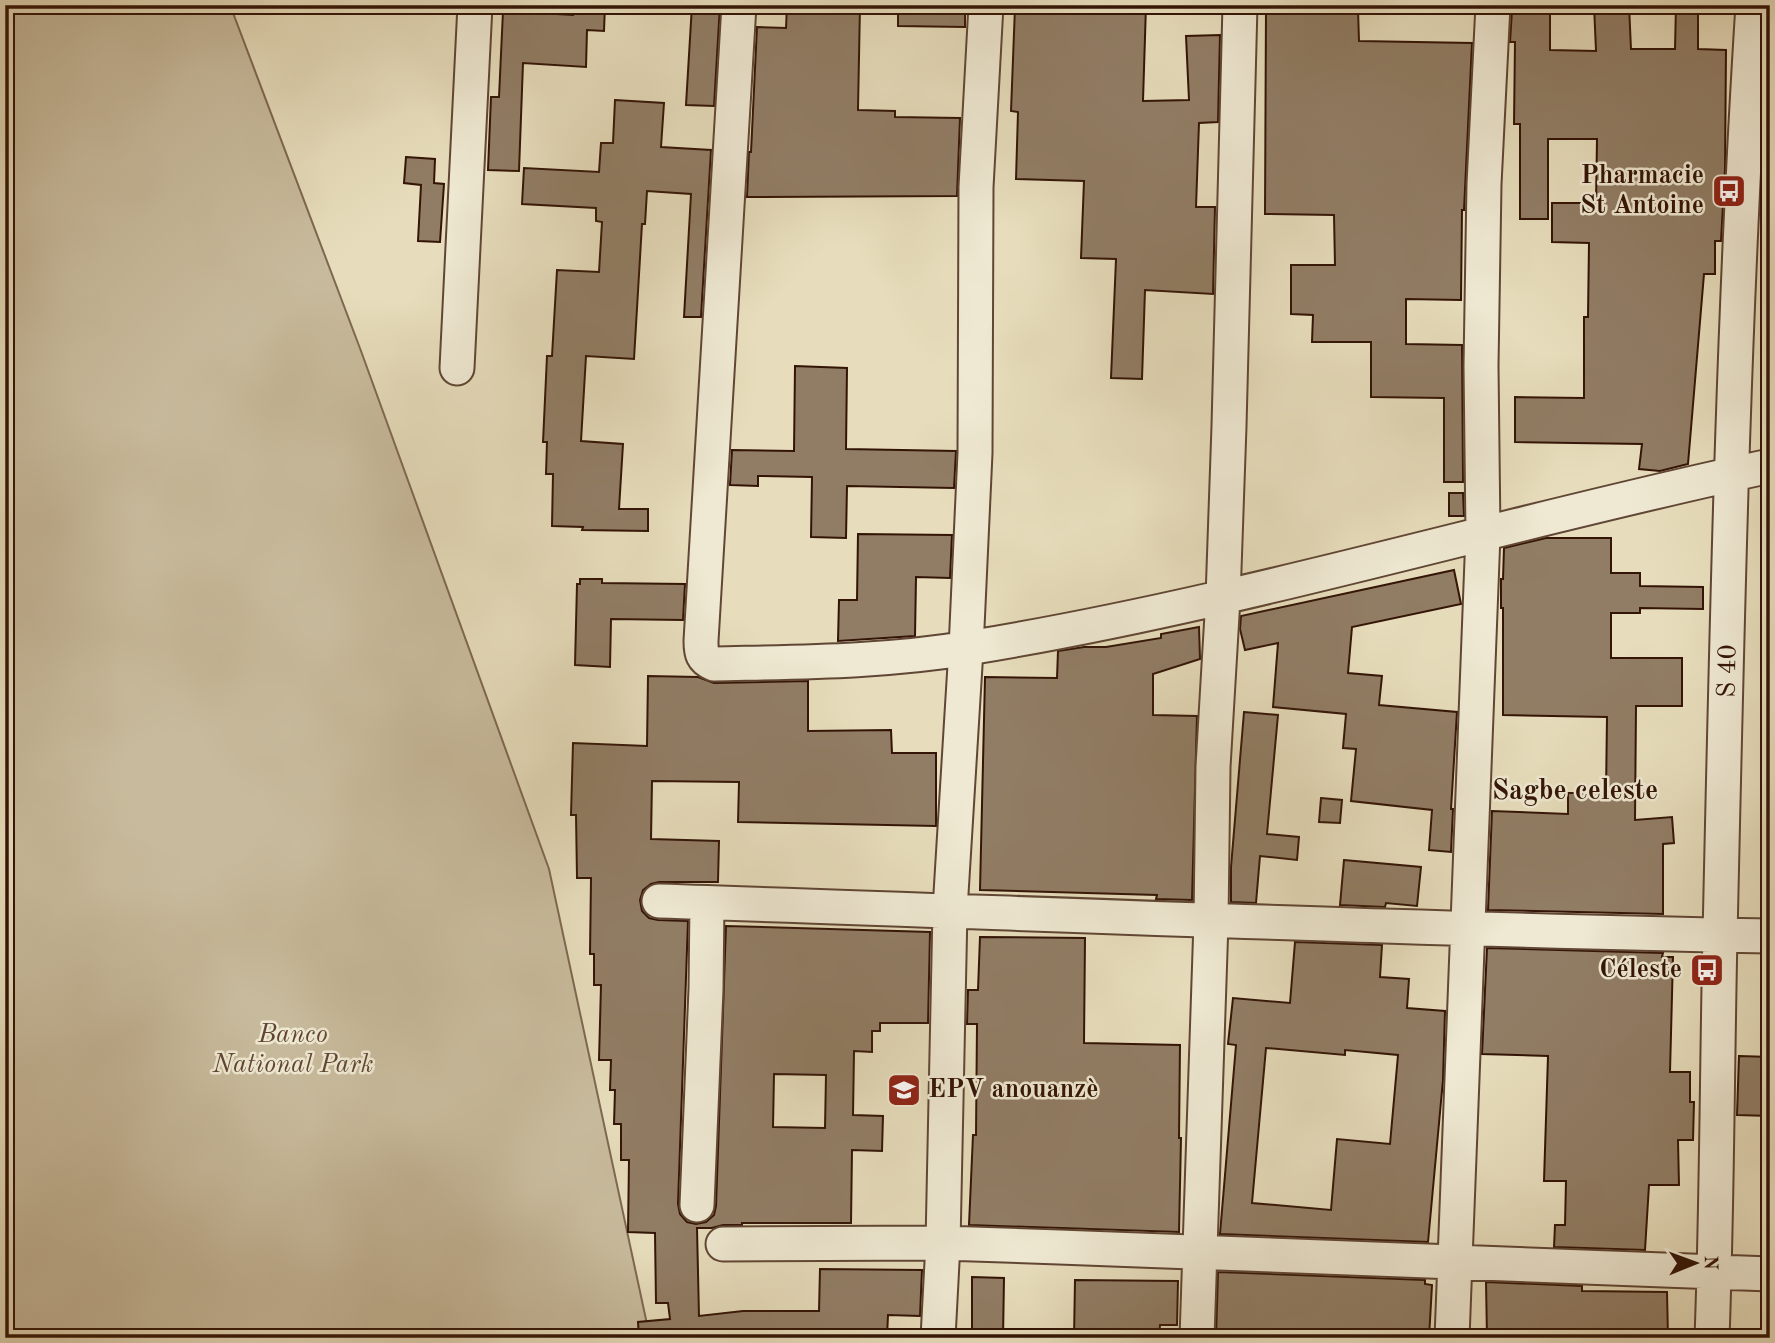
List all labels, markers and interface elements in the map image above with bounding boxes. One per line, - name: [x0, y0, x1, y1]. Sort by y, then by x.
- place label: Pharmacie St Antoine: [1580, 163, 1704, 219]
- bus stop icon: Pharmacie St Antoine: [1710, 172, 1748, 210]
- street label: S 40: [1715, 644, 1741, 698]
- district label: Sagbe celeste: [1492, 778, 1658, 806]
- bus stop icon: Céleste: [1688, 951, 1726, 989]
- place label: Céleste: [1599, 957, 1682, 983]
- park label: Banco National Park: [212, 1022, 373, 1078]
- school or university icon: EPV anouanzè: [885, 1071, 923, 1109]
- place label: EPV anouanzè: [928, 1077, 1099, 1103]
- north arrow: [1660, 1228, 1730, 1298]
- text: N: [1700, 1255, 1719, 1271]

